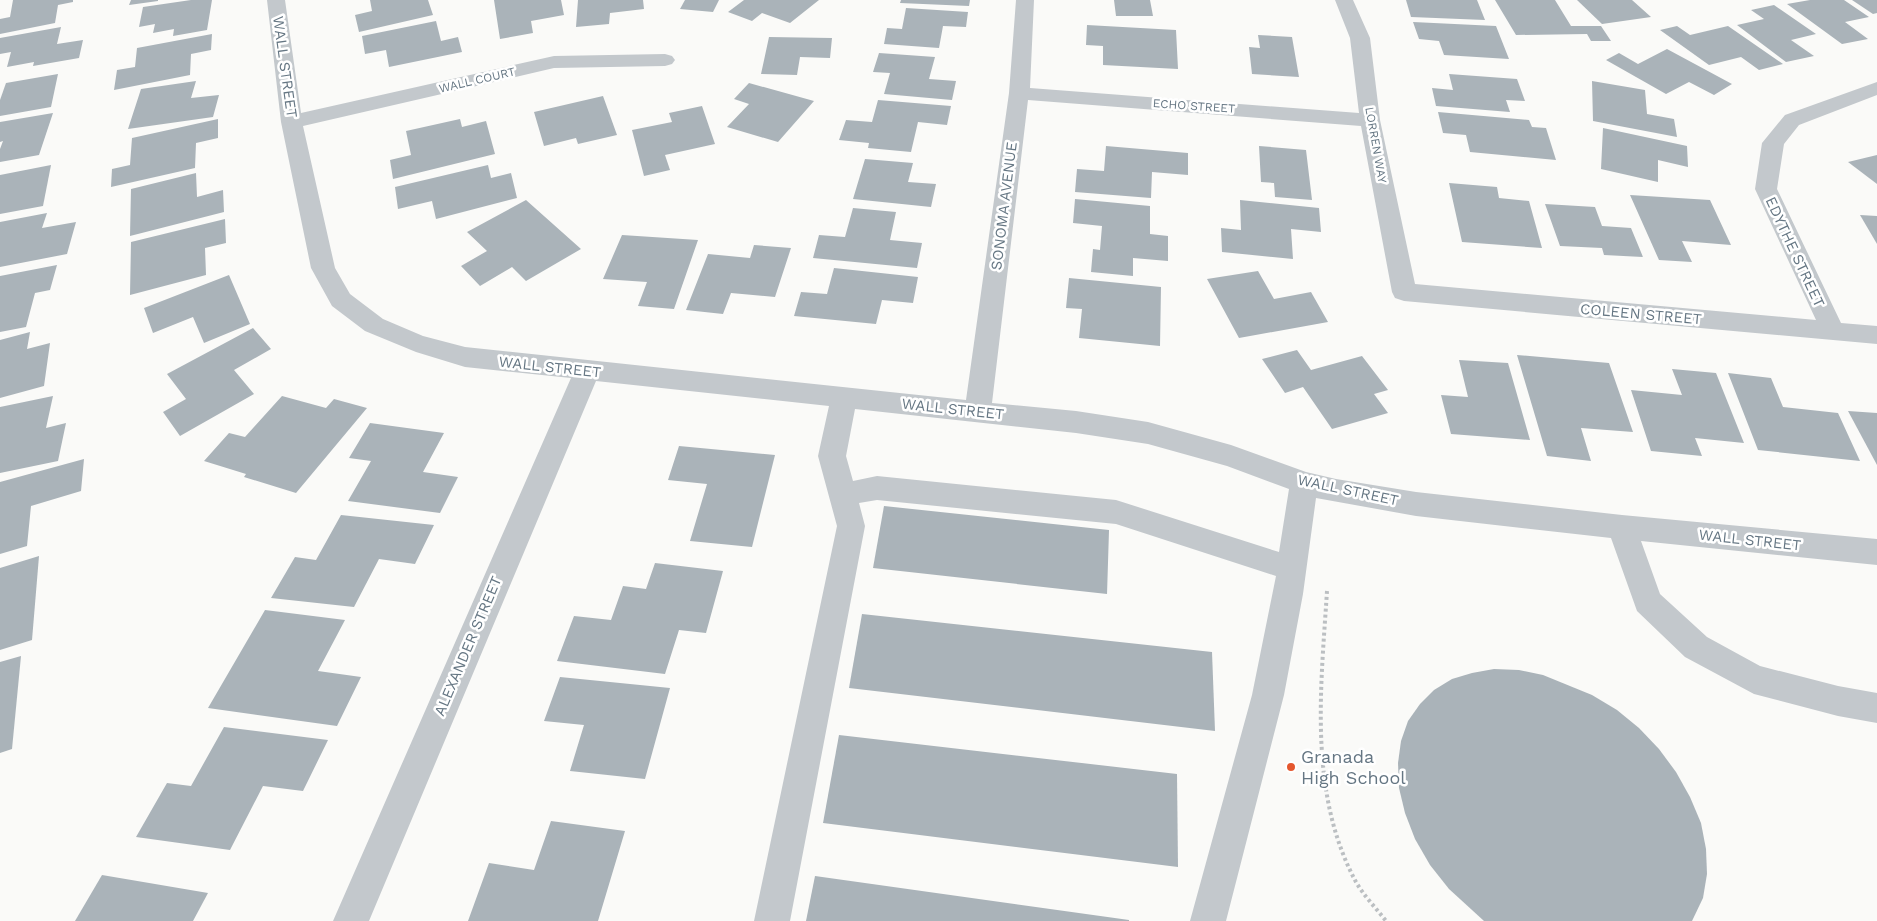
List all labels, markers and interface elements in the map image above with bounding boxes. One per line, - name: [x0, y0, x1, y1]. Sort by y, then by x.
- street label: WALL STREET: [269, 15, 301, 119]
- street label: WALL COURT: [438, 64, 516, 96]
- street label: ECHO STREET: [1152, 96, 1236, 116]
- street label: LORREN WAY: [1362, 106, 1390, 184]
- street label: SONOMA AVENUE: [987, 141, 1021, 271]
- street label: EDYTHE STREET: [1762, 194, 1828, 310]
- street label: COLEEN STREET: [1579, 300, 1703, 328]
- street label: WALL STREET: [498, 353, 602, 381]
- street label: WALL STREET: [901, 395, 1005, 423]
- street label: WALL STREET: [1296, 471, 1400, 509]
- street label: WALL STREET: [1698, 526, 1802, 554]
- street label: ALEXANDER STREET: [430, 573, 506, 719]
- place label: Granada High School: [1301, 746, 1406, 788]
- marker: Granada High School: [1285, 761, 1297, 773]

